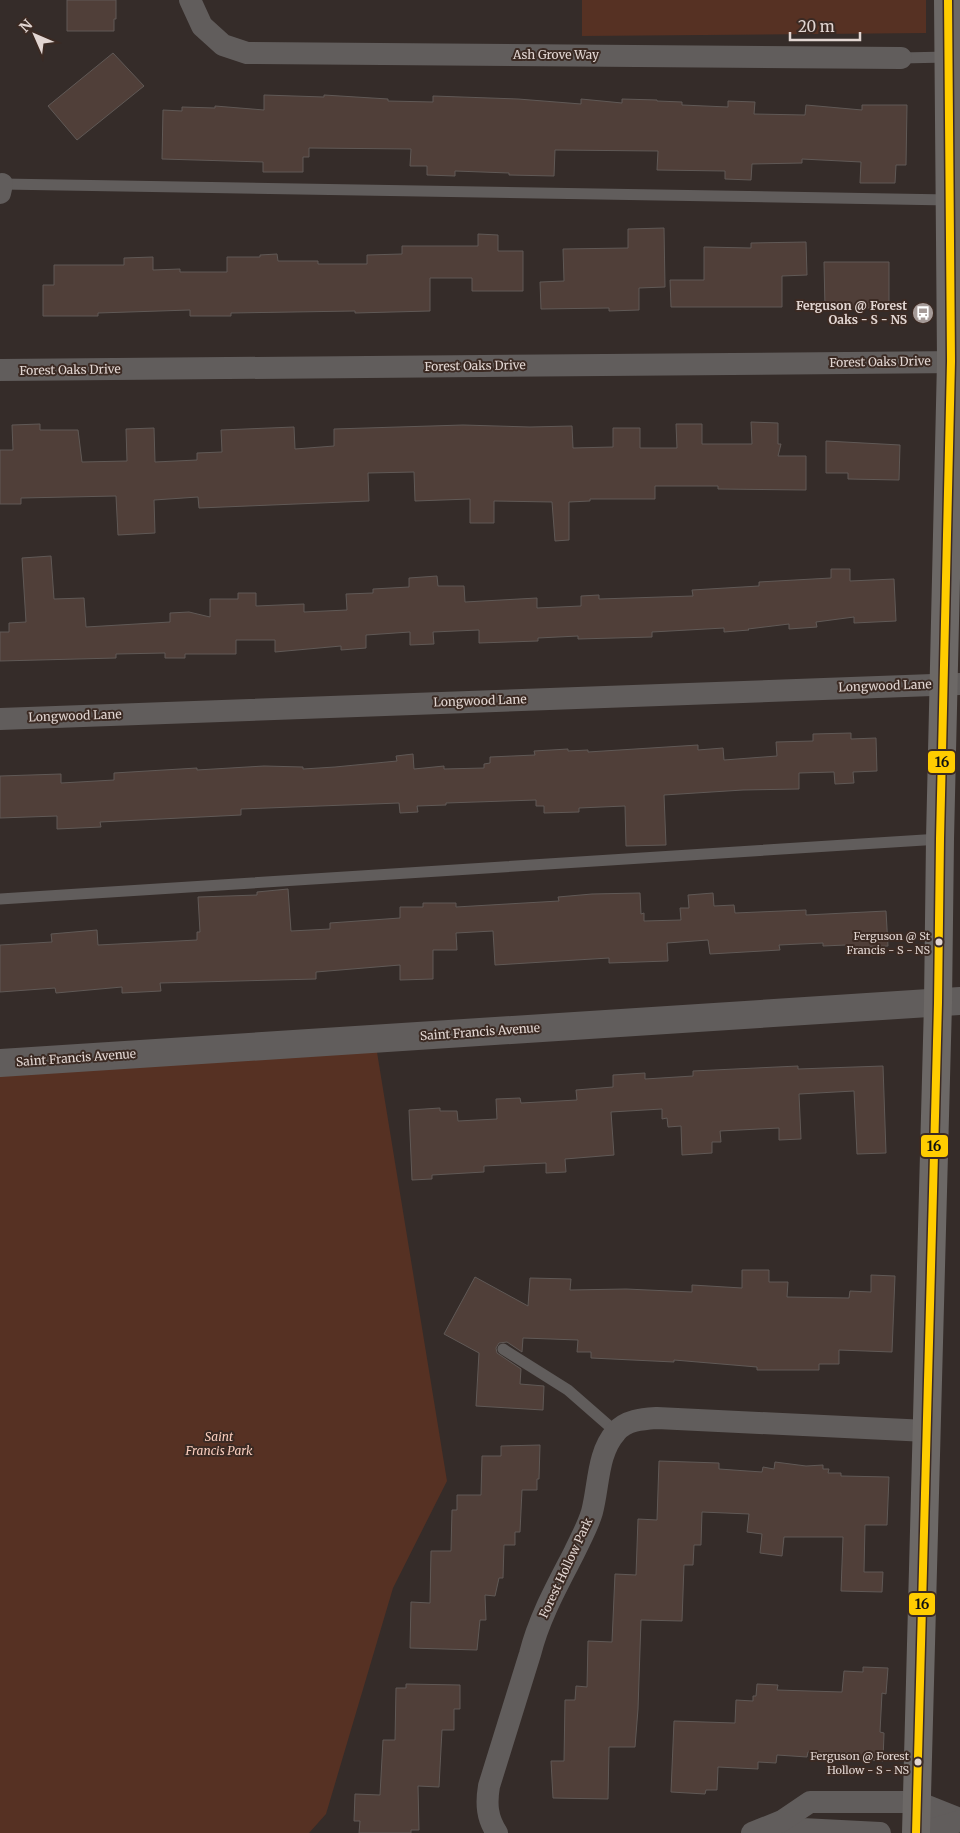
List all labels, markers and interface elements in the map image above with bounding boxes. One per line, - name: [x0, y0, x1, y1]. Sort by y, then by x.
- north arrow: [10, 10, 60, 60]
- scale bar: [790, 10, 860, 42]
- text: N: [16, 16, 36, 36]
- text: 20 m: [798, 17, 835, 36]
- street label: Ash Grove Way: [512, 47, 599, 62]
- place label: Ferguson @ Forest Oaks - S - NS: [796, 298, 907, 327]
- bus stop icon: Ferguson @ Forest Oaks - S - NS: [911, 301, 935, 325]
- street label: Forest Oaks Drive: [829, 353, 931, 370]
- street label: Forest Oaks Drive: [424, 357, 526, 374]
- street label: Forest Oaks Drive: [19, 361, 121, 378]
- street label: Longwood Lane: [838, 676, 932, 695]
- street label: Longwood Lane: [433, 691, 527, 710]
- street label: Longwood Lane: [28, 706, 122, 725]
- line badge: 16: [927, 750, 956, 774]
- text: 16: [935, 753, 950, 771]
- place label: Ferguson @ St Francis - S - NS: [846, 929, 931, 957]
- marker: Ferguson @ St Francis - S - NS: [934, 937, 944, 947]
- street label: Saint Francis Avenue: [419, 1020, 541, 1043]
- street label: Saint Francis Avenue: [15, 1046, 137, 1069]
- line badge: 16: [920, 1134, 949, 1158]
- text: 16: [927, 1137, 942, 1155]
- park label: Saint Francis Park: [185, 1429, 253, 1458]
- street label: Forest Hollow Park: [536, 1515, 596, 1620]
- line badge: 16: [908, 1592, 936, 1616]
- text: 16: [915, 1595, 930, 1613]
- place label: Ferguson @ Forest Hollow - S - NS: [810, 1749, 910, 1777]
- marker: Ferguson @ Forest Hollow - S - NS: [913, 1757, 923, 1767]

